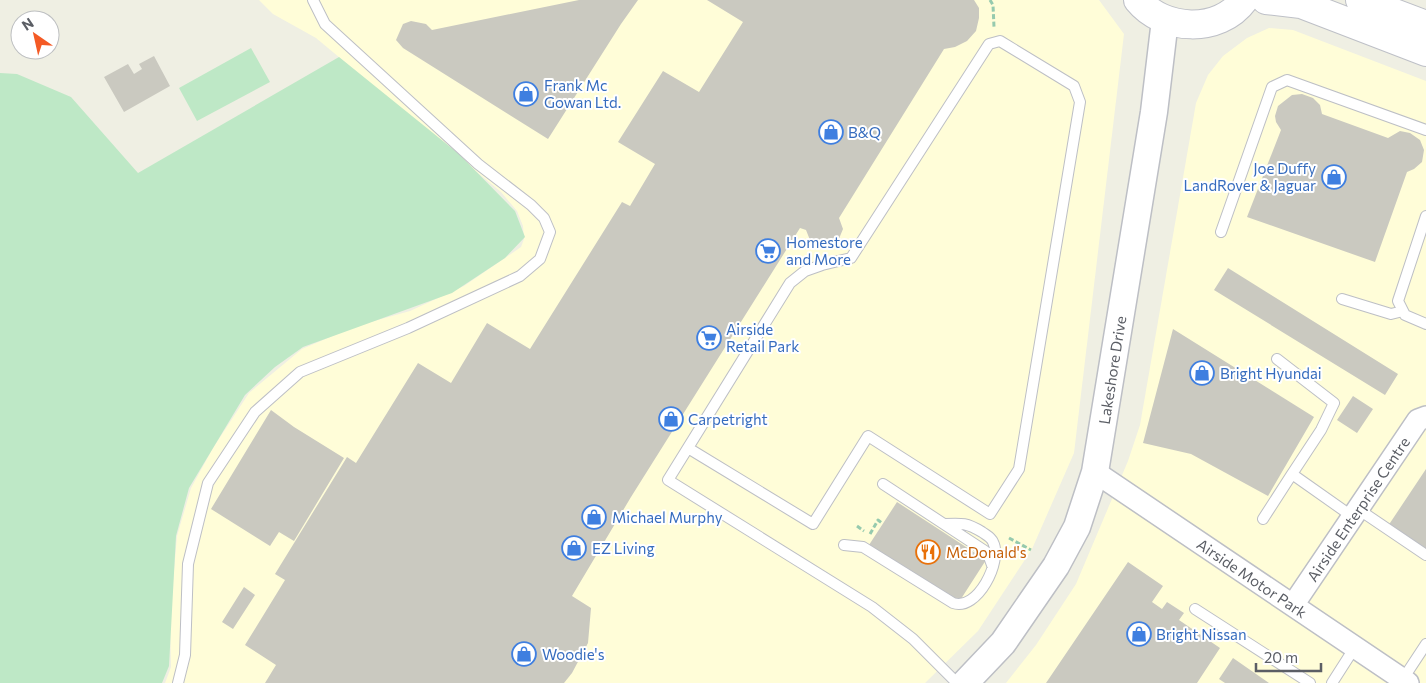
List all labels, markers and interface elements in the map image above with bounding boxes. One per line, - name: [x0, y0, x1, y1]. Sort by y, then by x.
- north arrow: [10, 10, 60, 60]
- text: N: [18, 14, 37, 34]
- place label: Frank Mc Gowan Ltd.: [544, 76, 621, 111]
- shop icon: Frank Mc Gowan Ltd.: [513, 81, 539, 107]
- shop icon: B&Q: [818, 119, 844, 145]
- place label: B&Q: [848, 123, 881, 141]
- place label: Joe Duffy LandRover & Jaguar: [1183, 159, 1316, 194]
- shop icon: Joe Duffy LandRover & Jaguar: [1321, 164, 1347, 190]
- place label: Homestore and More: [786, 233, 863, 268]
- supermarket icon: Homestore and More: [755, 238, 781, 264]
- street label: Lakeshore Drive: [1095, 315, 1129, 425]
- place label: Airside Retail Park: [726, 320, 799, 355]
- supermarket icon: Airside Retail Park: [696, 325, 722, 351]
- shop icon: Bright Hyundai: [1189, 360, 1215, 386]
- place label: Bright Hyundai: [1220, 364, 1322, 382]
- shop icon: Carpetright: [658, 406, 684, 432]
- place label: Carpetright: [688, 410, 768, 428]
- street label: Airside Enterprise Centre: [1303, 433, 1413, 585]
- shop icon: Michael Murphy: [581, 504, 607, 530]
- place label: Michael Murphy: [612, 508, 723, 526]
- shop icon: EZ Living: [561, 535, 587, 561]
- street label: Airside Motor Park: [1194, 535, 1310, 621]
- place label: EZ Living: [592, 539, 655, 557]
- restaurant icon: McDonald's: [915, 539, 941, 565]
- place label: McDonald's: [946, 543, 1027, 561]
- shop icon: Bright Nissan: [1126, 621, 1152, 647]
- place label: Bright Nissan: [1156, 625, 1247, 643]
- scale bar: [1256, 640, 1321, 672]
- shop icon: Woodie's: [511, 641, 537, 667]
- place label: Woodie's: [542, 645, 605, 663]
- text: 20 m: [1264, 648, 1298, 666]

